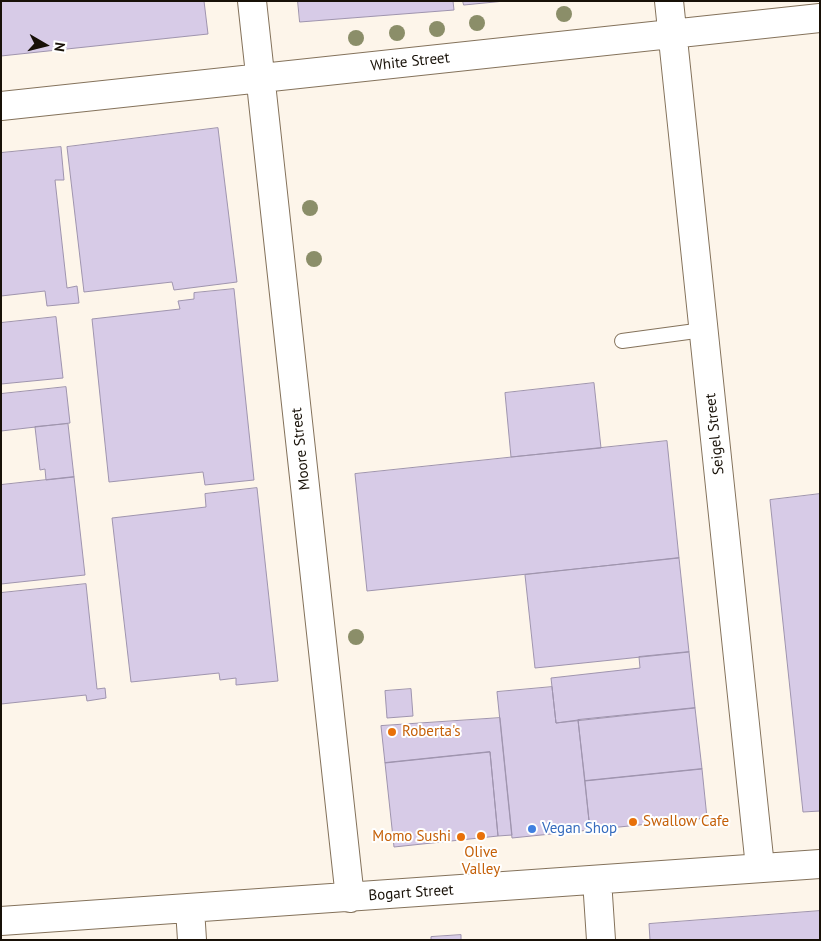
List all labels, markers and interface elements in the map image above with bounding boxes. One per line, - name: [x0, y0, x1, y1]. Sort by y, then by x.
- north arrow: [20, 20, 70, 70]
- text: N: [50, 41, 69, 53]
- street label: White Street: [370, 49, 450, 75]
- street label: Seigel Street: [702, 392, 728, 476]
- street label: Moore Street: [288, 407, 314, 491]
- place label: Roberta's: [402, 723, 461, 741]
- marker: Roberta's: [386, 726, 398, 738]
- place label: Swallow Cafe: [643, 813, 729, 831]
- marker: Swallow Cafe: [627, 816, 639, 828]
- place label: Vegan Shop: [542, 820, 617, 838]
- marker: Vegan Shop: [526, 823, 538, 835]
- place label: Momo Sushi: [372, 828, 451, 846]
- marker: Olive Valley: [475, 830, 487, 842]
- marker: Momo Sushi: [455, 831, 467, 843]
- place label: Olive Valley: [462, 844, 500, 879]
- street label: Bogart Street: [368, 881, 454, 905]

